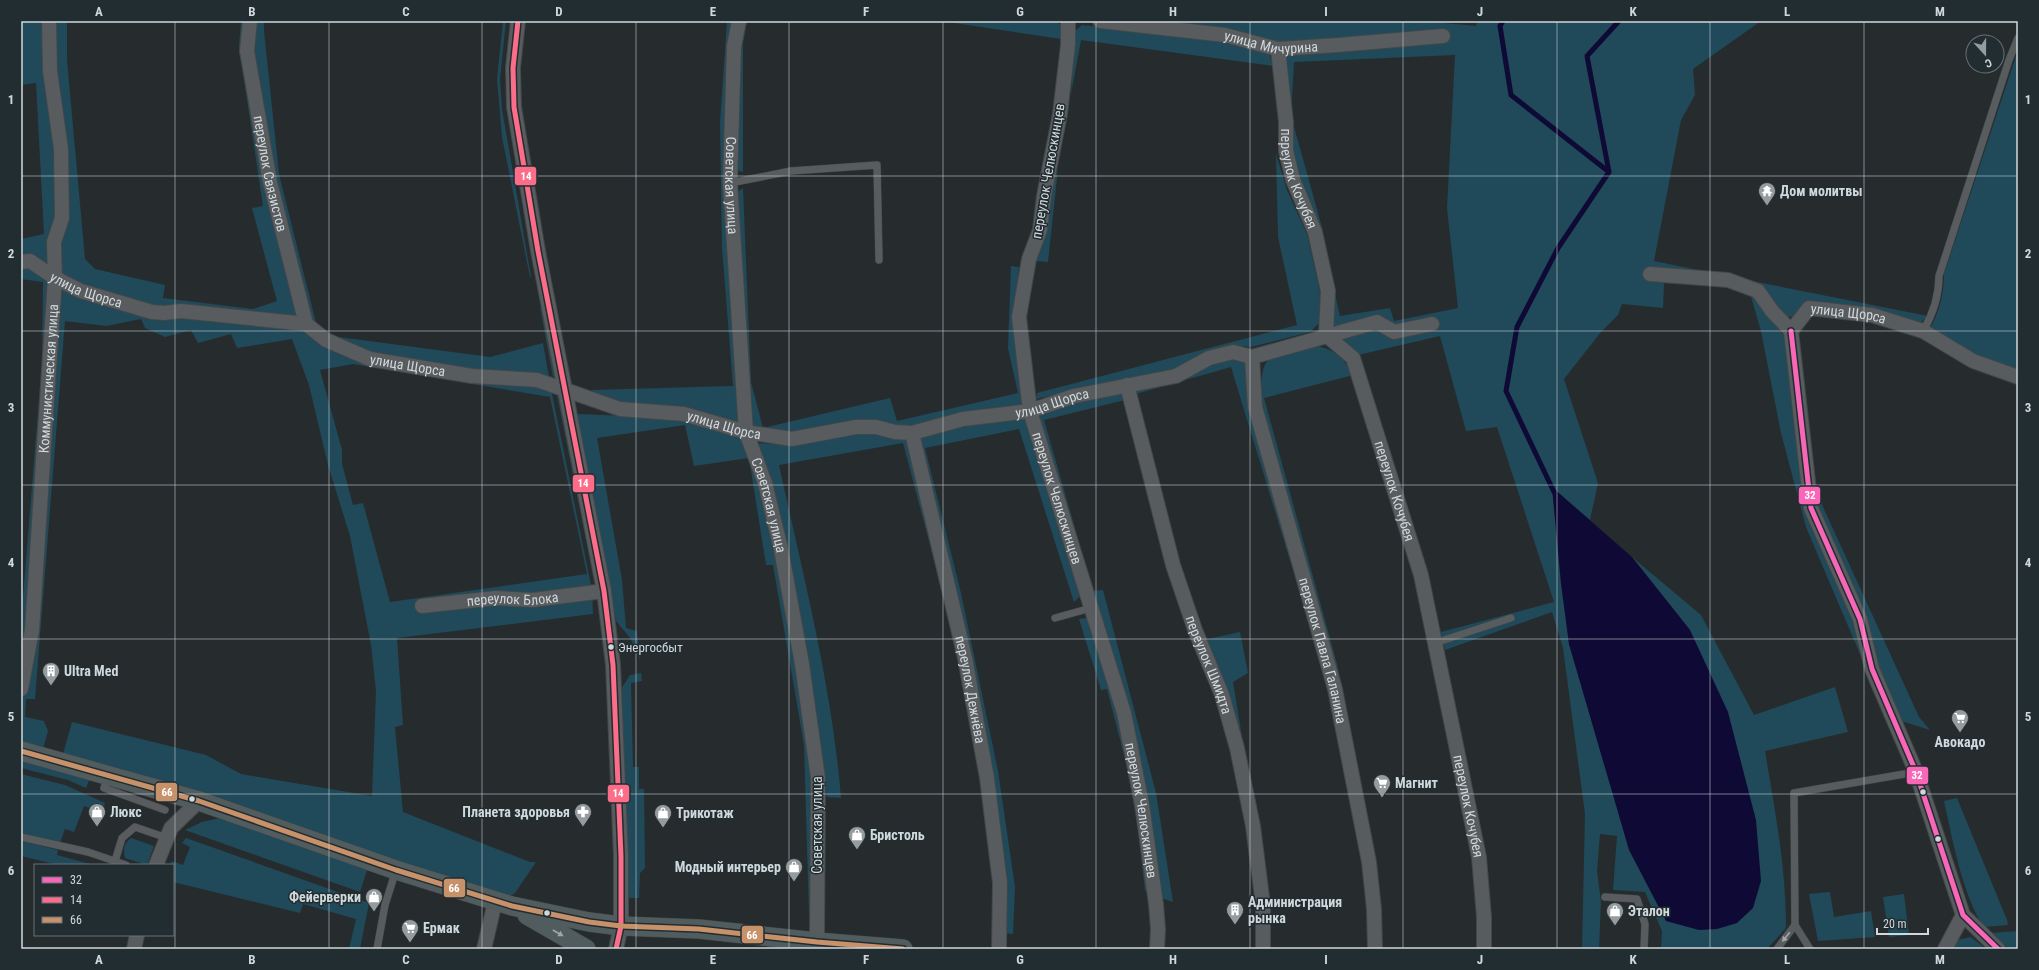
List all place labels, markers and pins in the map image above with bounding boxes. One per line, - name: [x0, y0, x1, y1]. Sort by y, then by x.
- temple icon: Дом молитвы: [1757, 181, 1777, 206]
- place label: Дом молитвы: [1780, 183, 1862, 199]
- place label: Энергосбыт: [618, 640, 683, 655]
- marker: Энергосбыт: [606, 642, 616, 652]
- building icon: Ultra Med: [41, 661, 61, 686]
- place label: Ultra Med: [64, 663, 118, 679]
- supermarket icon: Авокадо: [1950, 708, 1970, 733]
- place label: Авокадо: [1935, 734, 1985, 750]
- supermarket icon: Магнит: [1372, 773, 1392, 798]
- place label: Магнит: [1395, 775, 1438, 791]
- unlabelled marker: [1918, 787, 1928, 797]
- unlabelled marker: [187, 794, 197, 804]
- shop icon: Люкс: [87, 802, 107, 827]
- pharmacy icon: Планета здоровья: [573, 802, 593, 827]
- shop icon: Трикотаж: [653, 803, 673, 828]
- place label: Люкс: [110, 804, 142, 820]
- place label: Планета здоровья: [462, 804, 570, 820]
- place label: Трикотаж: [676, 805, 734, 821]
- shop icon: Бристоль: [847, 825, 867, 850]
- place label: Бристоль: [870, 827, 925, 843]
- unlabelled marker: [1933, 834, 1943, 844]
- shop icon: Модный интерьер: [784, 857, 804, 882]
- place label: Модный интерьер: [675, 859, 781, 875]
- shop icon: Фейерверки: [364, 887, 384, 912]
- place label: Фейерверки: [289, 889, 361, 905]
- place label: Администрация рынка: [1248, 894, 1342, 926]
- building icon: Администрация рынка: [1225, 900, 1245, 925]
- shop icon: Эталон: [1605, 901, 1625, 926]
- place label: Эталон: [1628, 903, 1670, 919]
- unlabelled marker: [542, 908, 552, 918]
- supermarket icon: Ермак: [400, 918, 420, 943]
- place label: Ермак: [423, 920, 460, 936]

